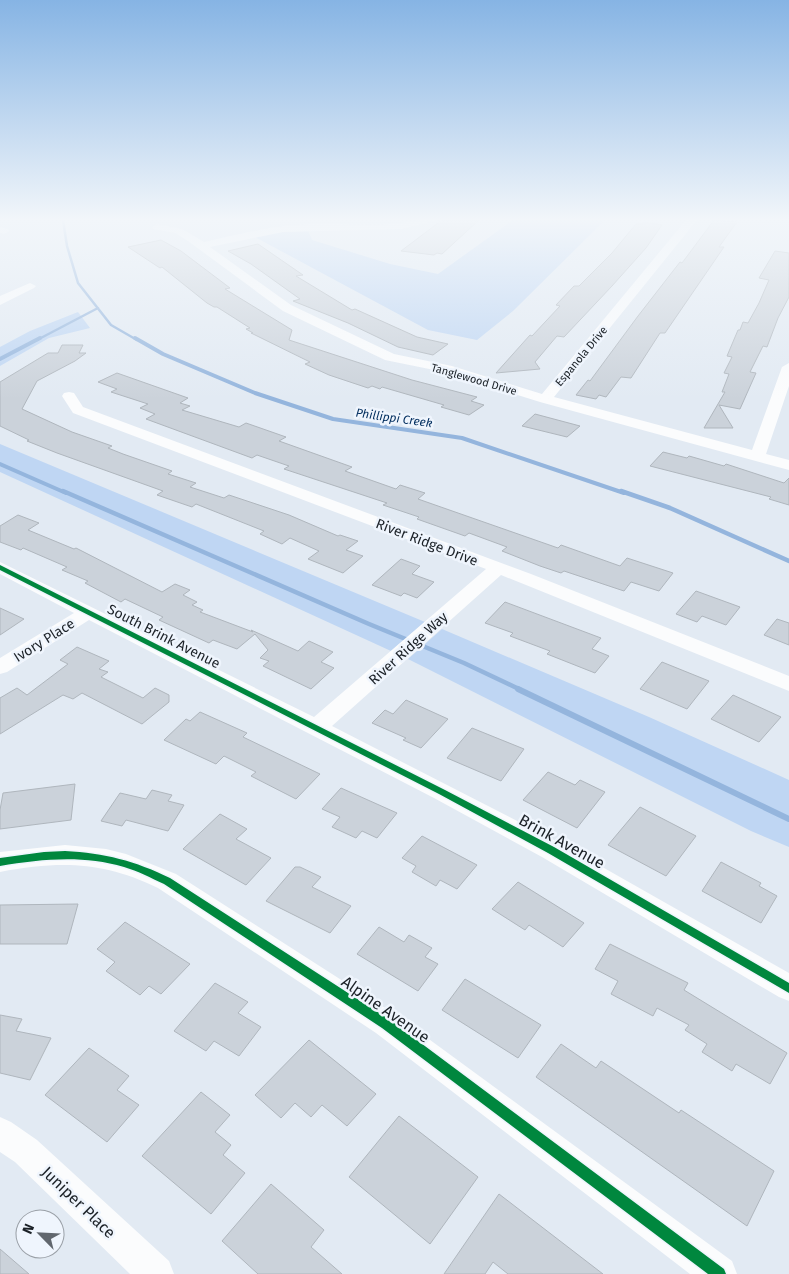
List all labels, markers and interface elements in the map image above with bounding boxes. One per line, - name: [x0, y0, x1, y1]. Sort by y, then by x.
- street label: Espanola Drive: [553, 324, 610, 389]
- street label: Tanglewood Drive: [430, 361, 518, 398]
- water label: Phillippi Creek: [355, 406, 434, 430]
- street label: River Ridge Drive: [373, 515, 480, 570]
- street label: South Brink Avenue: [105, 601, 223, 672]
- street label: River Ridge Way: [365, 608, 451, 688]
- street label: Ivory Place: [11, 615, 78, 666]
- street label: Brink Avenue: [515, 810, 608, 873]
- street label: Alpine Avenue: [338, 972, 433, 1047]
- street label: Juniper Place: [38, 1162, 119, 1242]
- north arrow: [15, 1209, 65, 1259]
- text: N: [19, 1221, 38, 1237]

